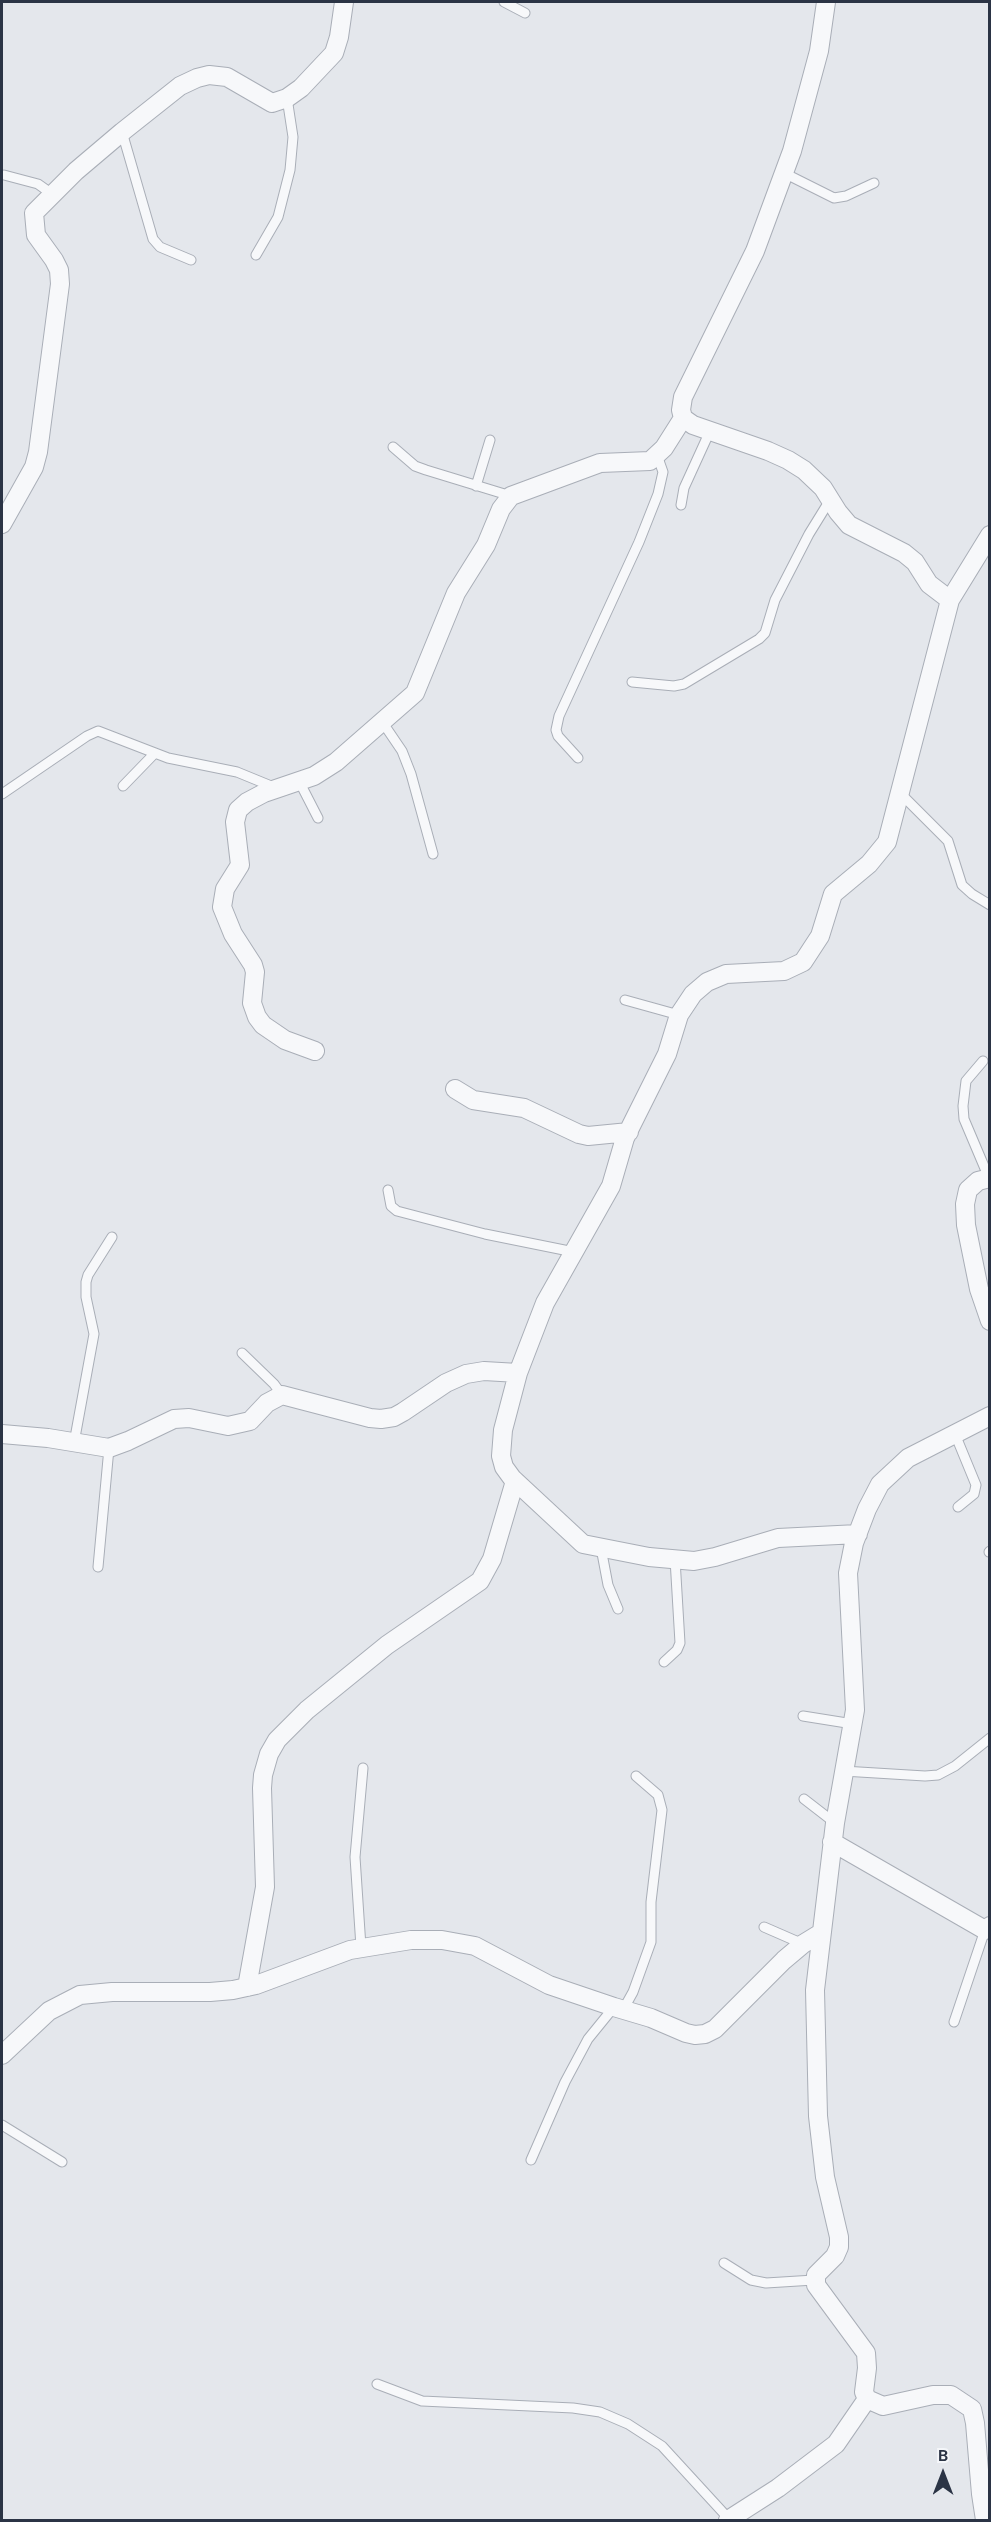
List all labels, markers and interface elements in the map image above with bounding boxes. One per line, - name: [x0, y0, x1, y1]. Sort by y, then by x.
- north arrow: [913, 2444, 973, 2504]
- text: B: [938, 2445, 948, 2466]

